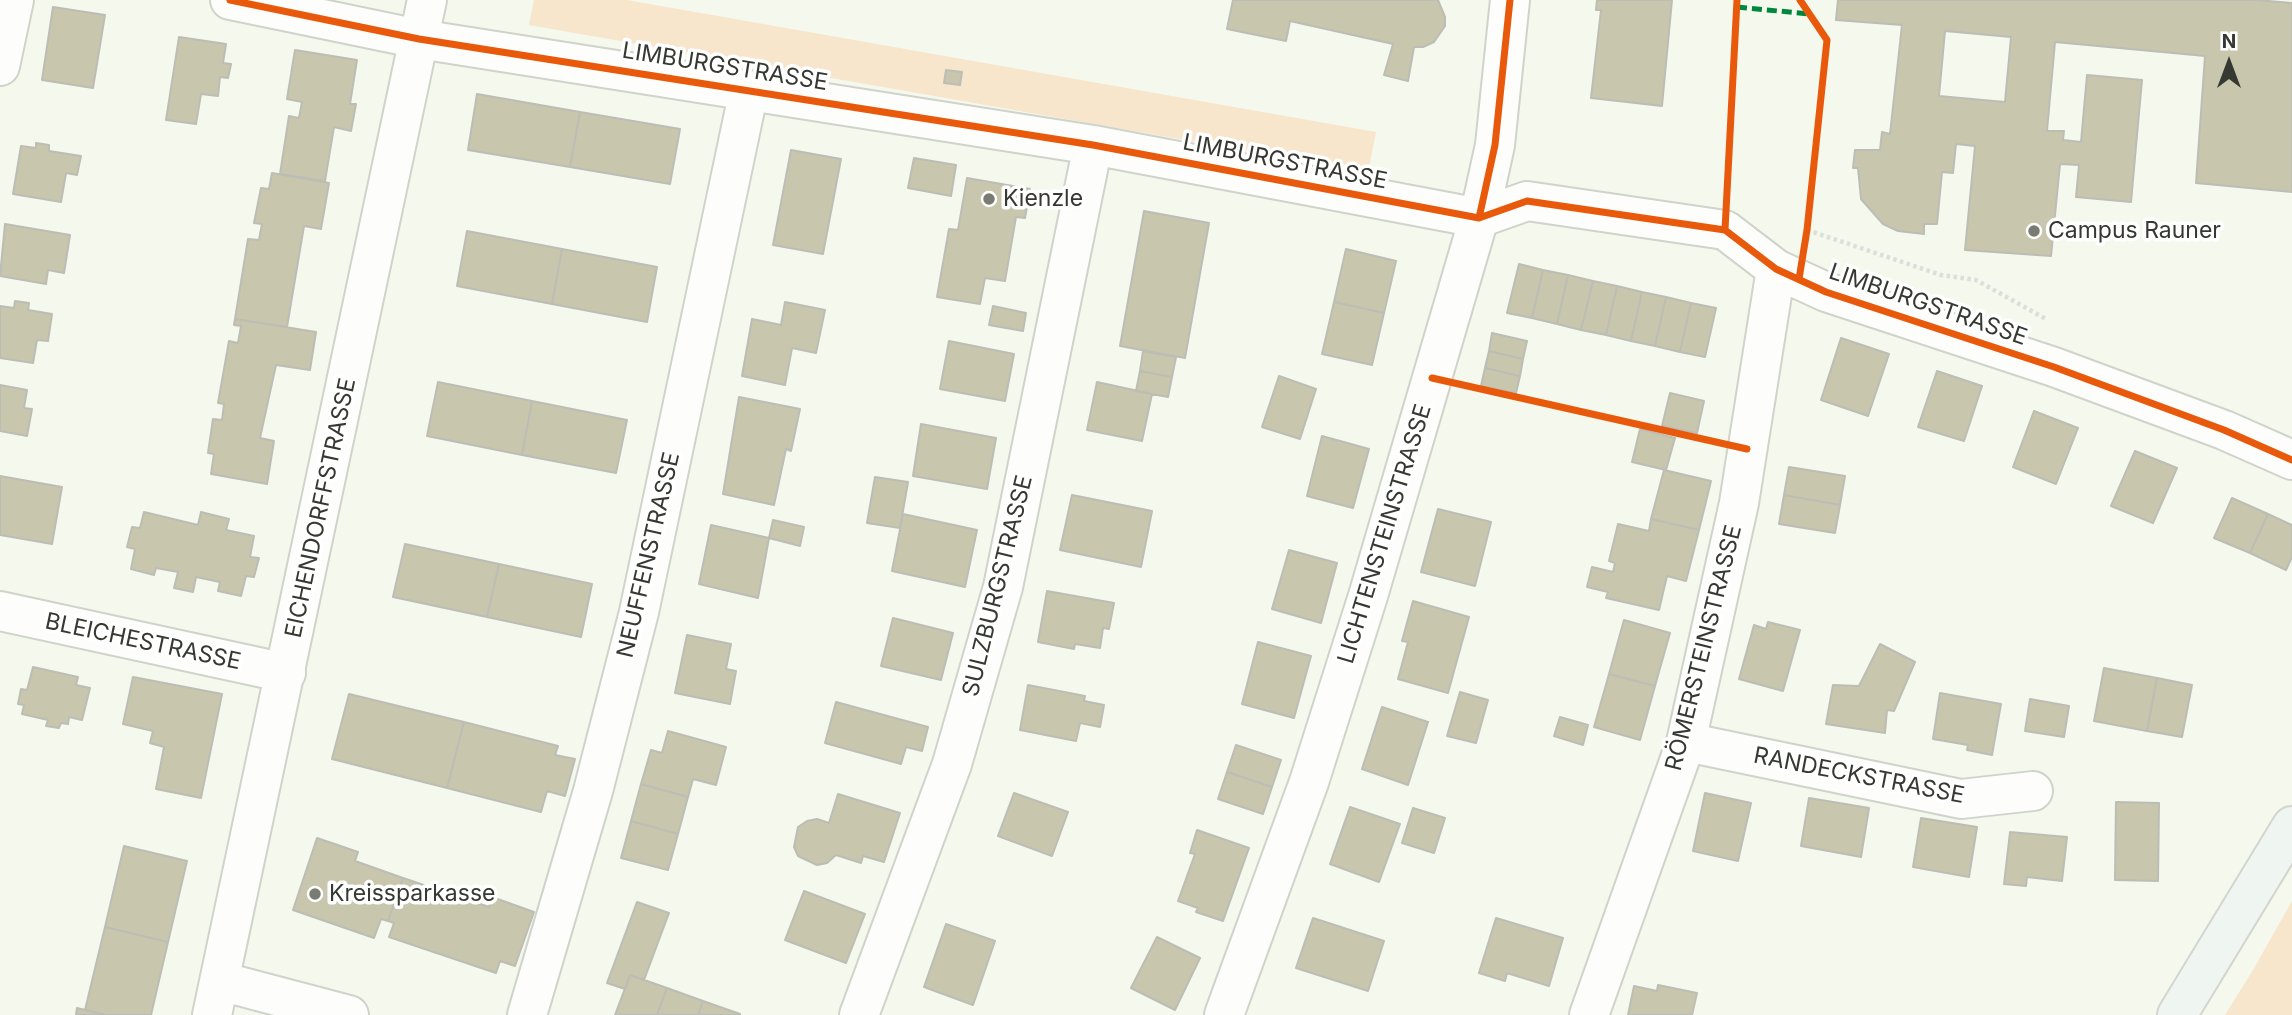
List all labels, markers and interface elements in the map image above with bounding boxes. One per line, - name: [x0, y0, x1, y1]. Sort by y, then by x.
- north arrow: [2194, 28, 2264, 98]
- text: N: [2222, 30, 2236, 53]
- street label: LIMBURGSTRASSE: [620, 37, 830, 97]
- street label: LIMBURGSTRASSE: [1180, 129, 1390, 195]
- place label: Kienzle: [1003, 185, 1083, 213]
- marker: Kienzle: [981, 191, 997, 207]
- place label: Campus Rauner: [2048, 217, 2221, 245]
- marker: Campus Rauner: [2026, 223, 2042, 239]
- street label: LIMBURGSTRASSE: [1825, 258, 2031, 352]
- street label: EICHENDORFFSTRASSE: [280, 376, 362, 640]
- street label: LICHTENSTEINSTRASSE: [1332, 401, 1438, 667]
- street label: NEUFFENSTRASSE: [612, 449, 686, 661]
- street label: SULZBURGSTRASSE: [957, 472, 1039, 700]
- street label: RÖMERSTEINSTRASSE: [1660, 522, 1748, 774]
- street label: BLEICHESTRASSE: [43, 608, 243, 676]
- street label: RANDECKSTRASSE: [1751, 742, 1967, 810]
- place label: Kreissparkasse: [329, 880, 495, 908]
- marker: Kreissparkasse: [307, 886, 323, 902]

